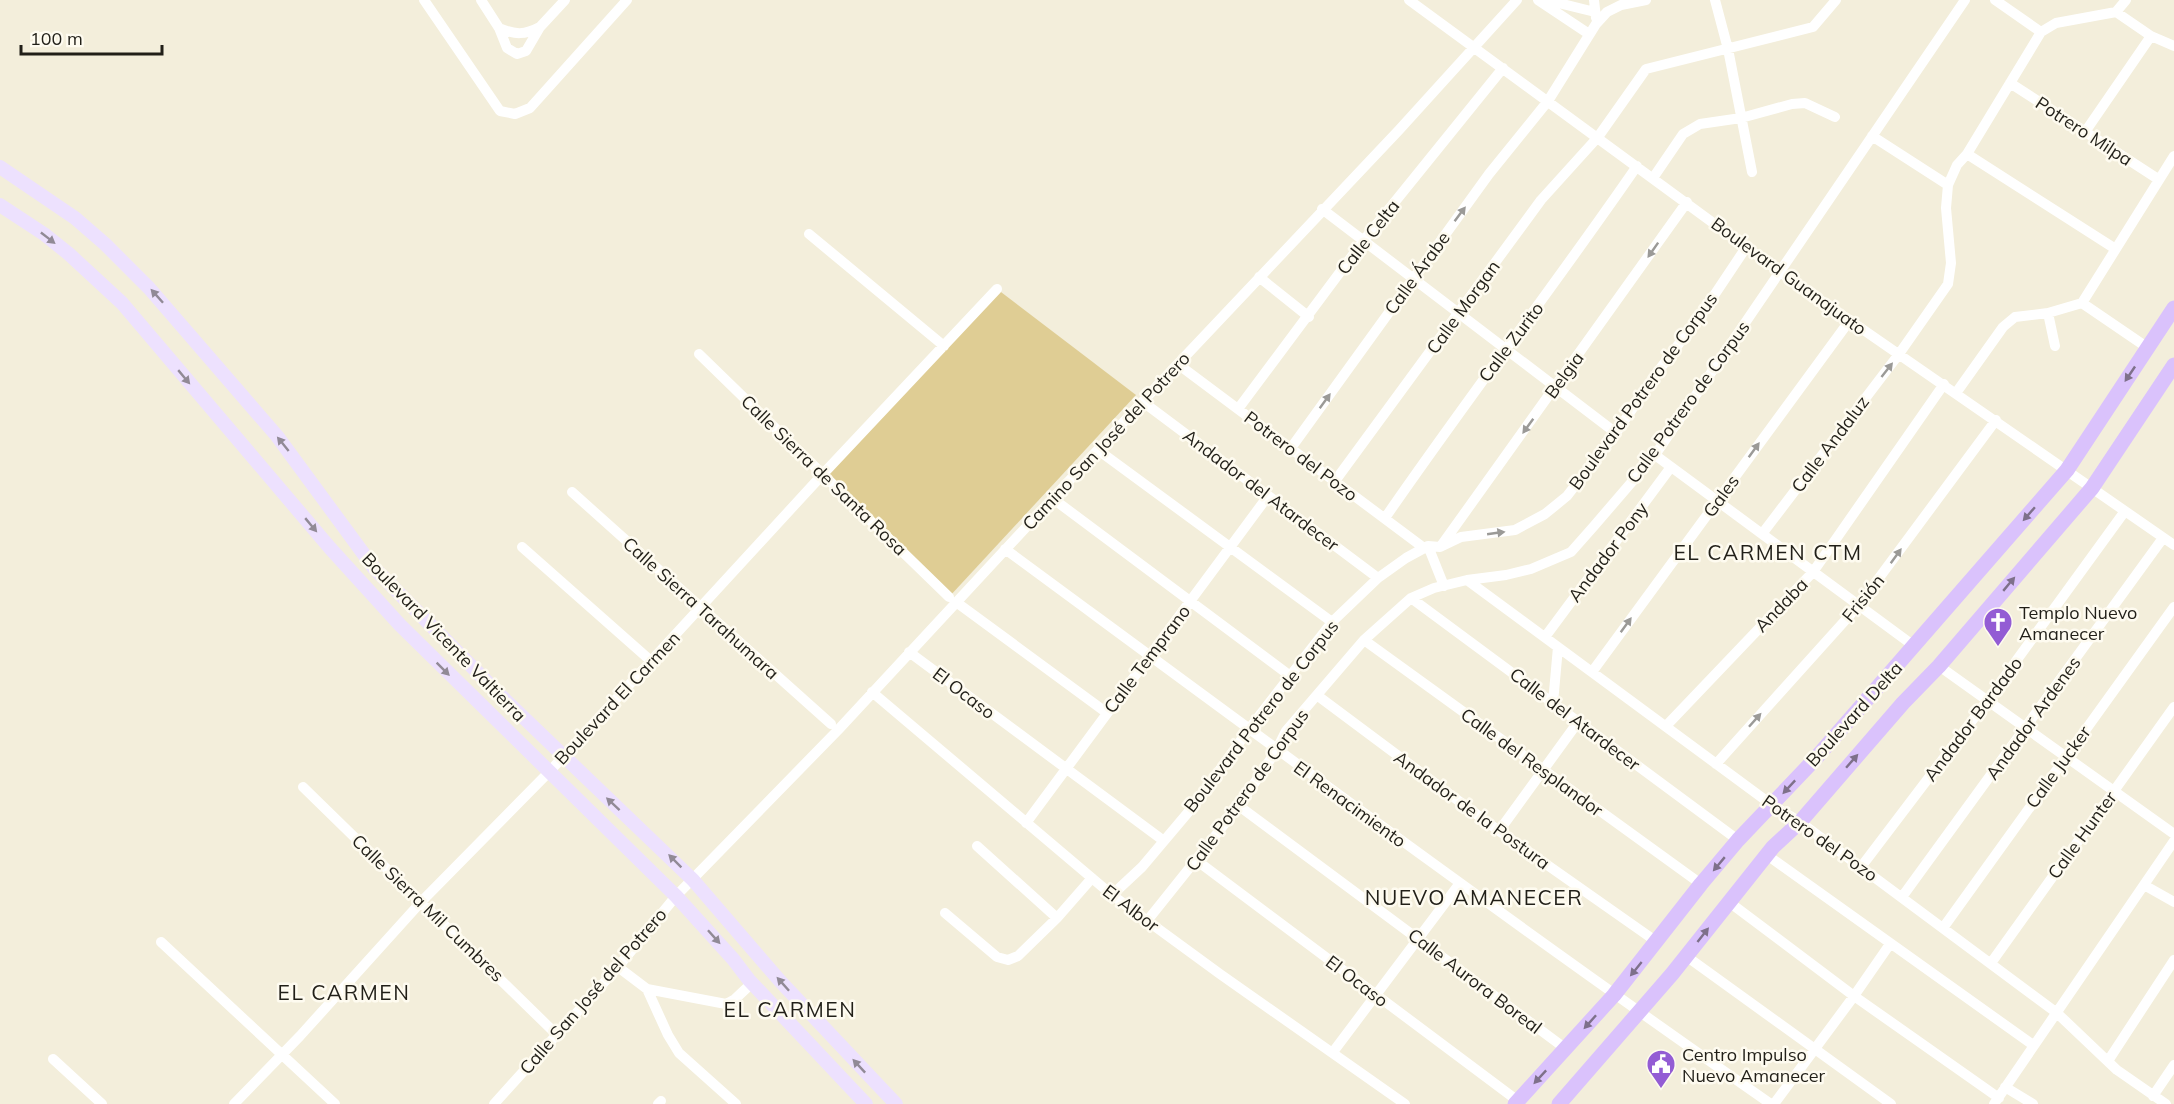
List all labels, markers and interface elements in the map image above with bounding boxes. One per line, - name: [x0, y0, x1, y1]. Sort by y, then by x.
- scale bar: [21, 18, 162, 56]
- text: 100 m: [30, 27, 83, 50]
- street label: Potrero Milpa: [2031, 91, 2137, 171]
- street label: Calle Celta: [1332, 195, 1404, 279]
- one-way arrow: [1454, 206, 1466, 222]
- street label: Boulevard Guanajuato: [1707, 212, 1871, 340]
- street label: Calle Árabe: [1379, 227, 1455, 319]
- one-way arrow: [41, 231, 56, 243]
- one-way arrow: [1647, 241, 1659, 257]
- street label: Calle Morgan: [1421, 256, 1505, 358]
- street label: Boulevard Potrero de Corpus: [1564, 288, 1722, 494]
- one-way arrow: [151, 289, 164, 304]
- street label: Calle Zurito: [1473, 297, 1549, 387]
- street label: Calle Potrero de Corpus: [1621, 316, 1755, 488]
- street label: Camino San José del Potrero: [1017, 347, 1195, 535]
- street label: Belgia: [1539, 347, 1589, 403]
- one-way arrow: [1880, 363, 1892, 378]
- one-way arrow: [2124, 366, 2136, 382]
- one-way arrow: [178, 369, 191, 385]
- street label: Calle Sierra de Santa Rosa: [736, 390, 912, 560]
- street label: Calle Andaluz: [1786, 391, 1874, 497]
- one-way arrow: [1319, 393, 1331, 409]
- street label: Potrero del Pozo: [1240, 406, 1362, 506]
- one-way arrow: [1522, 418, 1534, 433]
- street label: Andador del Atardecer: [1178, 424, 1344, 556]
- one-way arrow: [277, 436, 290, 452]
- one-way arrow: [1748, 443, 1760, 459]
- street label: Gales: [1698, 470, 1744, 522]
- street label: Andador Pony: [1563, 497, 1653, 607]
- one-way arrow: [2022, 506, 2035, 522]
- one-way arrow: [304, 517, 317, 532]
- one-way arrow: [1487, 528, 1506, 537]
- street label: Calle Sierra Tarahumara: [618, 532, 784, 684]
- district label: EL CARMEN CTM: [1673, 539, 1863, 565]
- street label: Boulevard Vicente Valtierra: [357, 548, 531, 726]
- one-way arrow: [1889, 549, 1901, 564]
- street label: Frisión: [1837, 569, 1889, 627]
- street label: Andaba: [1749, 573, 1813, 637]
- one-way arrow: [2002, 577, 2015, 592]
- street label: Calle Temprano: [1099, 600, 1195, 718]
- place label: Templo Nuevo Amanecer: [2019, 601, 2137, 645]
- church icon: Templo Nuevo Amanecer: [1982, 606, 2014, 648]
- street label: Boulevard Potrero de Corpus: [1179, 615, 1343, 817]
- one-way arrow: [1620, 617, 1632, 632]
- street label: Boulevard El Carmen: [549, 627, 685, 769]
- street label: Andador Bardado: [1919, 652, 2027, 786]
- street label: Andador Ardenes: [1980, 652, 2086, 784]
- street label: Boulevard Delta: [1801, 657, 1907, 771]
- one-way arrow: [435, 661, 449, 675]
- street label: El Ocaso: [928, 662, 1000, 724]
- street label: Calle del Atardecer: [1505, 662, 1645, 776]
- street label: Calle del Resplandor: [1456, 703, 1608, 822]
- street label: Calle Potrero de Corpus: [1180, 704, 1314, 876]
- one-way arrow: [1748, 713, 1761, 728]
- street label: Calle Jucker: [2020, 721, 2096, 813]
- street label: Andador de la Postura: [1390, 746, 1554, 874]
- one-way arrow: [1845, 754, 1859, 769]
- street label: El Renacimiento: [1289, 756, 1411, 852]
- one-way arrow: [1782, 779, 1796, 793]
- street label: Calle Hunter: [2042, 786, 2122, 883]
- street label: Potrero del Pozo: [1758, 790, 1882, 886]
- one-way arrow: [605, 797, 620, 811]
- street label: Calle Sierra Mil Cumbres: [347, 829, 509, 987]
- one-way arrow: [668, 855, 682, 869]
- one-way arrow: [1712, 856, 1725, 872]
- street label: El Albor: [1098, 879, 1164, 937]
- district label: NUEVO AMANECER: [1365, 884, 1583, 910]
- street label: Calle San José del Potrero: [514, 903, 672, 1079]
- street label: Calle Aurora Boreal: [1403, 923, 1547, 1039]
- one-way arrow: [1697, 927, 1710, 943]
- one-way arrow: [707, 929, 720, 944]
- street label: El Ocaso: [1321, 950, 1393, 1012]
- one-way arrow: [1629, 961, 1642, 977]
- one-way arrow: [777, 977, 790, 992]
- district label: EL CARMEN: [278, 979, 410, 1005]
- district label: EL CARMEN: [724, 996, 856, 1022]
- one-way arrow: [1584, 1014, 1597, 1029]
- place label: Centro Impulso Nuevo Amanecer: [1682, 1043, 1826, 1087]
- public building icon: Centro Impulso Nuevo Amanecer: [1645, 1048, 1677, 1090]
- one-way arrow: [852, 1058, 866, 1073]
- one-way arrow: [1534, 1069, 1548, 1083]

